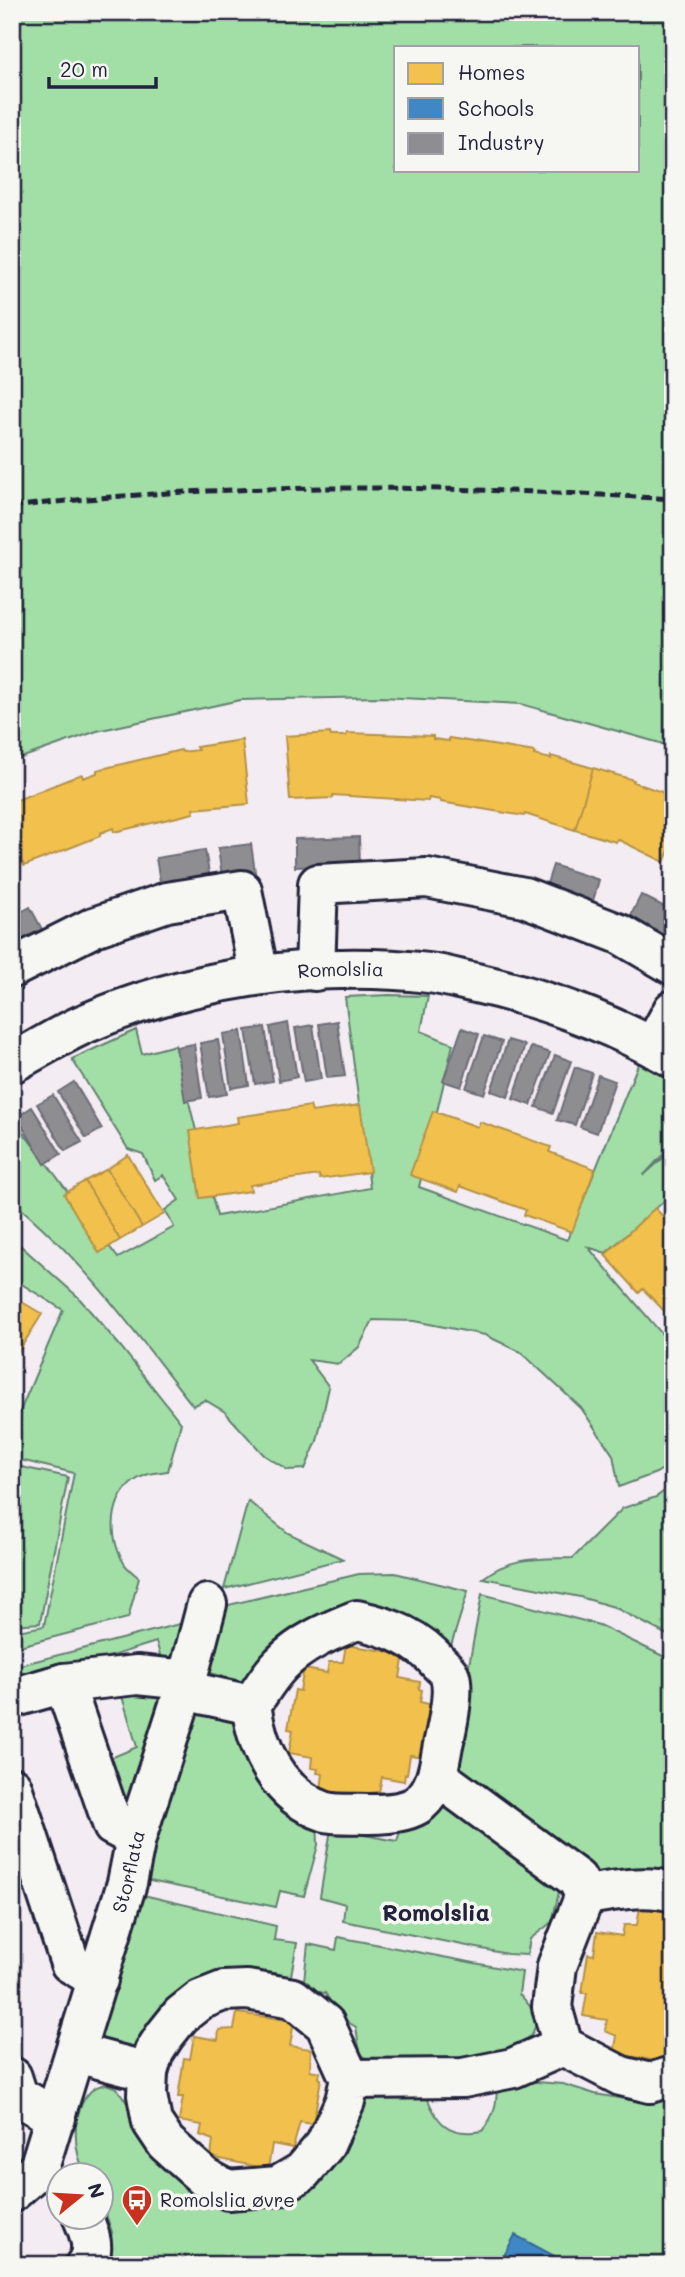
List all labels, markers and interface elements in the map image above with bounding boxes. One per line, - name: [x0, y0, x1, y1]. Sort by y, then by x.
- scale bar: [49, 46, 156, 90]
- legend: [394, 46, 640, 172]
- text: 20 m: [60, 55, 108, 82]
- text: Homes: [458, 58, 525, 85]
- text: Schools: [458, 94, 534, 121]
- text: Industry: [458, 128, 545, 155]
- street label: Romolslia: [297, 956, 384, 983]
- street label: Storflata: [106, 1827, 150, 1916]
- district label: Romolslia: [382, 1897, 490, 1927]
- north arrow: [46, 2162, 116, 2232]
- text: N: [83, 2180, 111, 2201]
- bus stop icon: Romolslia øvre: [120, 2183, 154, 2227]
- place label: Romolslia øvre: [160, 2187, 295, 2212]

